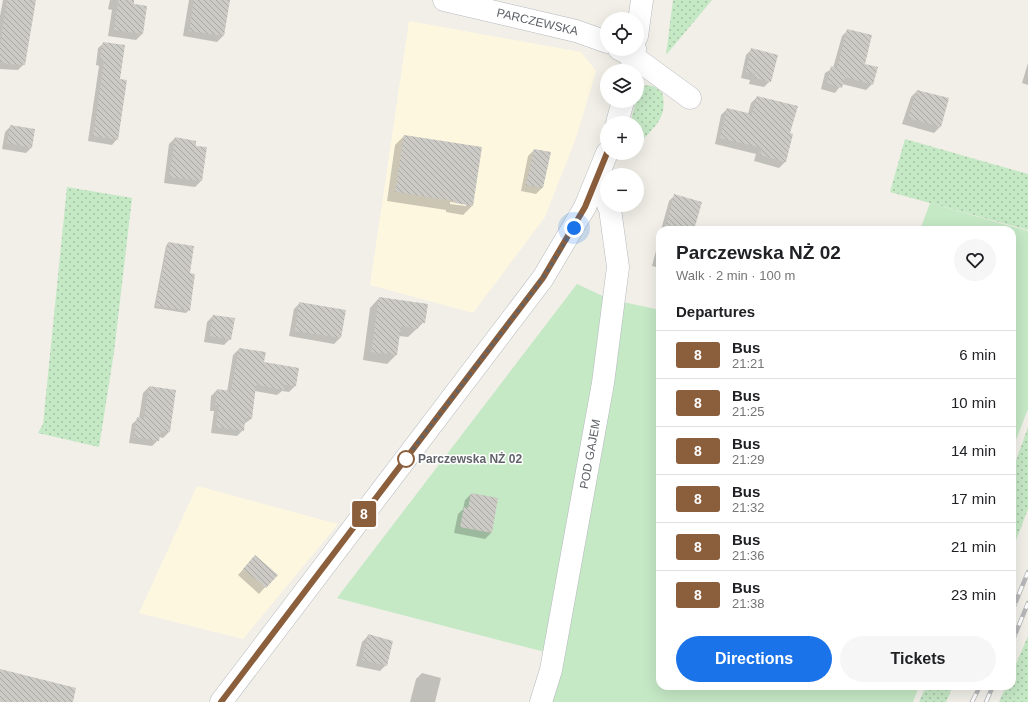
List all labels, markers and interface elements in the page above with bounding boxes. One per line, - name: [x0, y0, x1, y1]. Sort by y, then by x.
- street label: PARCZEWSKA: [495, 6, 580, 38]
- map controls: [600, 12, 644, 212]
- button: locate: [600, 12, 644, 56]
- button: layers: [600, 64, 644, 108]
- button: +: [600, 116, 644, 160]
- button: −: [600, 168, 644, 212]
- your location: [564, 218, 584, 238]
- button: heart: [954, 239, 996, 281]
- text: Parczewska NŻ 02: [676, 242, 841, 263]
- text: Walk · 2 min · 100 m: [676, 268, 795, 283]
- text: Departures: [676, 303, 755, 320]
- text: Bus: [732, 339, 760, 356]
- text: 6 min: [959, 346, 996, 363]
- text: 8: [694, 347, 702, 363]
- text: 21:21: [732, 356, 765, 371]
- text: Bus: [732, 387, 760, 404]
- text: 10 min: [951, 394, 996, 411]
- text: 8: [694, 395, 702, 411]
- text: 21:25: [732, 404, 765, 419]
- street label: POD GAJEM: [577, 418, 603, 490]
- text: Bus: [732, 435, 760, 452]
- text: 14 min: [951, 442, 996, 459]
- text: 8: [694, 443, 702, 459]
- marker: Parczewska NŻ 02: [397, 450, 415, 468]
- place label: Parczewska NŻ 02: [418, 451, 522, 466]
- text: 21:29: [732, 452, 765, 467]
- text: Bus: [732, 483, 760, 500]
- text: 17 min: [951, 490, 996, 507]
- text: 8: [694, 491, 702, 507]
- text: 21:32: [732, 500, 765, 515]
- line badge: 8: [351, 501, 377, 527]
- text: 8: [360, 506, 368, 522]
- text: Bus: [732, 531, 760, 548]
- text: 21 min: [951, 538, 996, 555]
- text: 8: [694, 539, 702, 555]
- text: 21:36: [732, 548, 765, 563]
- text: Bus: [732, 579, 760, 596]
- text: 23 min: [951, 586, 996, 603]
- text: 8: [694, 587, 702, 603]
- text: 21:38: [732, 596, 765, 611]
- button: Directions: [676, 636, 832, 682]
- button: Tickets: [840, 636, 996, 682]

